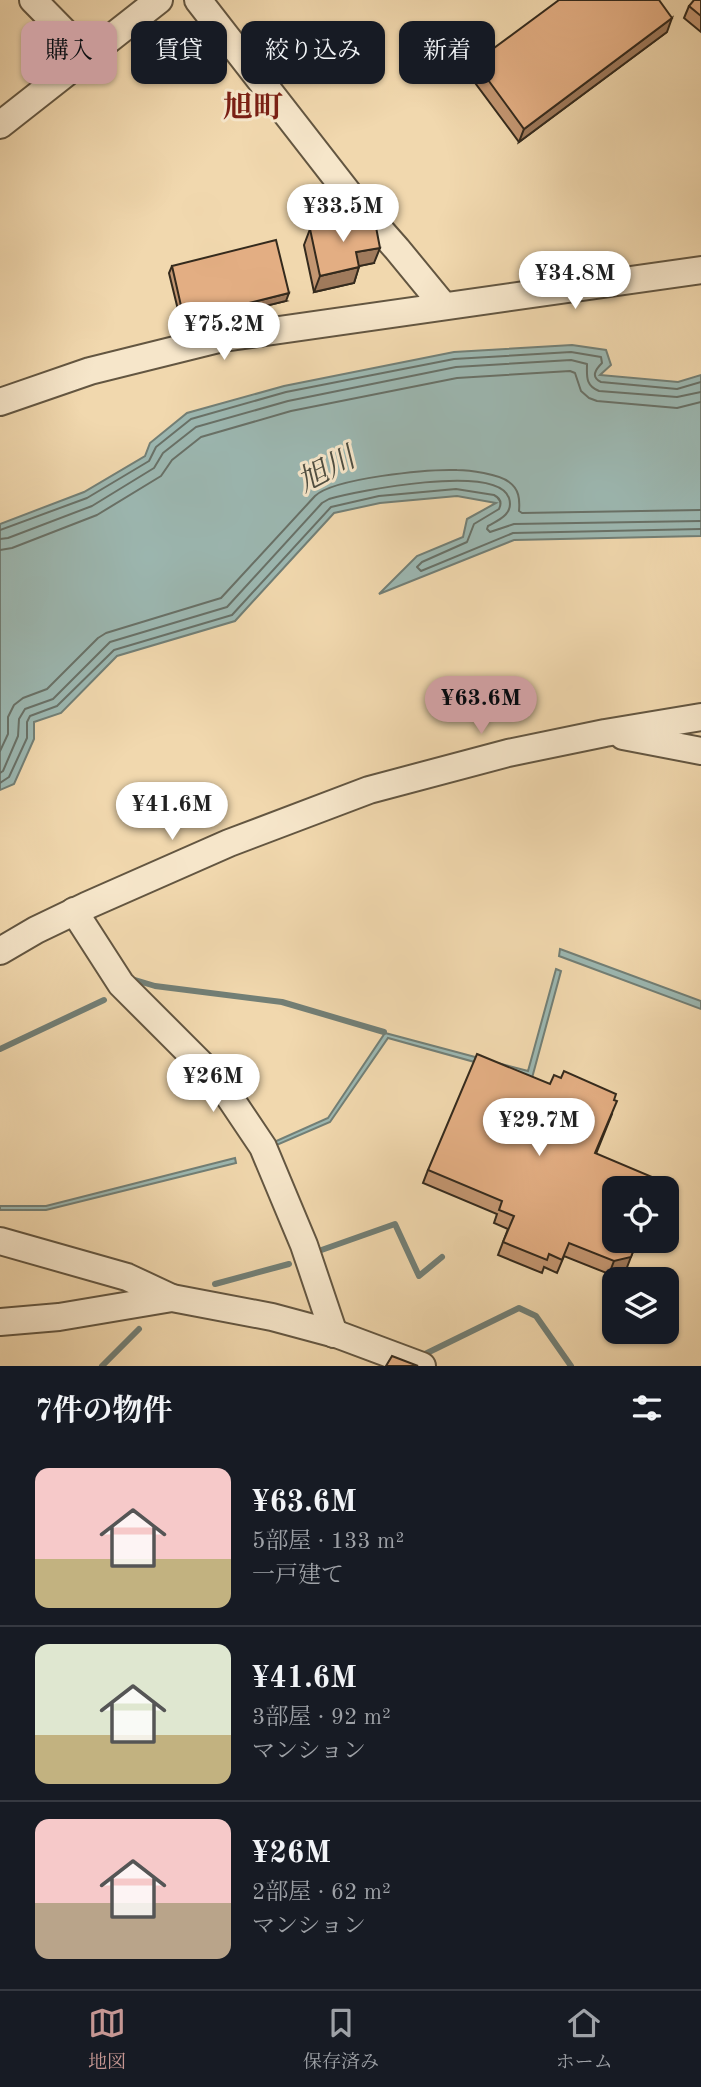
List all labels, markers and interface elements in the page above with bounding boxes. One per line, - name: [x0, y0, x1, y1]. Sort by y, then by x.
- chip: 購入: [21, 21, 117, 84]
- chip: 賃貸: [131, 21, 227, 84]
- chip: 絞り込み: [241, 21, 385, 84]
- chip: 新着: [399, 21, 495, 84]
- district label: 旭町: [223, 91, 283, 124]
- pin: ¥33.5M: [286, 184, 400, 244]
- text: ¥33.5M: [303, 195, 383, 218]
- pin: ¥34.8M: [518, 252, 632, 311]
- text: ¥34.8M: [535, 262, 615, 285]
- pin: ¥75.2M: [167, 302, 281, 362]
- text: ¥75.2M: [184, 313, 264, 336]
- water label: 旭川: [292, 440, 363, 498]
- pin: ¥63.6M: [424, 676, 538, 736]
- text: ¥63.6M: [441, 687, 521, 710]
- pin: ¥41.6M: [115, 782, 229, 842]
- text: ¥41.6M: [132, 793, 212, 816]
- pin: ¥26M: [172, 1054, 254, 1114]
- text: ¥26M: [183, 1065, 243, 1088]
- pin: ¥29.7M: [482, 1098, 596, 1158]
- text: ¥29.7M: [499, 1109, 579, 1132]
- map controls: [602, 1176, 679, 1344]
- button: locate: [602, 1176, 679, 1253]
- button: layers: [602, 1267, 679, 1344]
- icon: filters: [628, 1389, 666, 1427]
- text: 7件の物件: [35, 1397, 172, 1427]
- text: ¥63.6M: [252, 1488, 357, 1518]
- icon: home: [91, 1496, 175, 1580]
- text: 5部屋 · 133 m²: [252, 1530, 404, 1553]
- text: 一戸建て: [252, 1564, 344, 1587]
- text: ¥41.6M: [252, 1664, 357, 1694]
- icon: home: [91, 1672, 175, 1756]
- text: 3部屋 · 92 m²: [252, 1706, 391, 1729]
- text: マンション: [252, 1740, 366, 1763]
- text: ¥26M: [252, 1839, 331, 1869]
- icon: home: [91, 1847, 175, 1931]
- text: 2部屋 · 62 m²: [252, 1881, 391, 1904]
- text: マンション: [252, 1915, 366, 1938]
- tab: 地図: [88, 2004, 126, 2075]
- tab: 保存済み: [303, 2004, 379, 2075]
- tab: ホーム: [556, 2004, 613, 2075]

